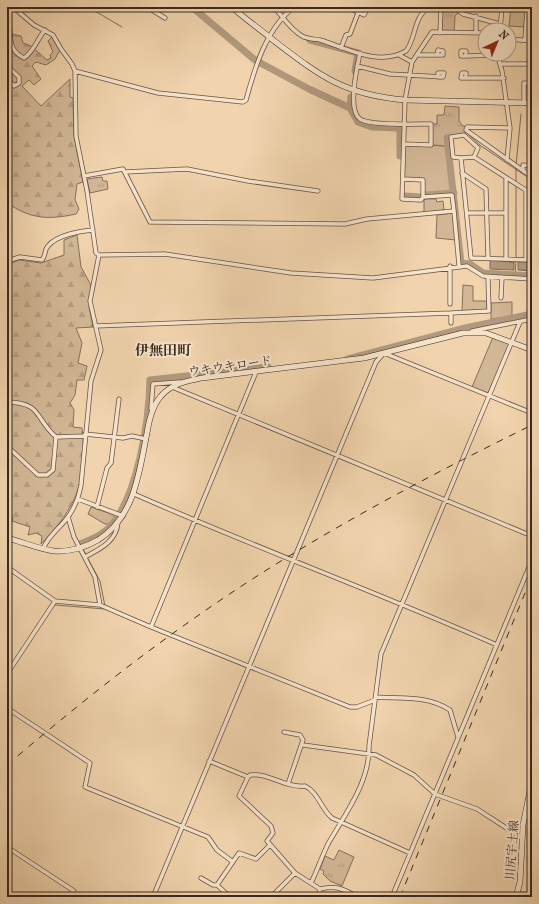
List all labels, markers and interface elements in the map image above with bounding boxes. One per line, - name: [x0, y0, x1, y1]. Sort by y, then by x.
- north arrow: [477, 22, 517, 62]
- text: N: [496, 28, 512, 43]
- district label: 伊無田町: [135, 342, 192, 359]
- street label: ウキウキロード: [187, 353, 273, 379]
- street label: 川尻宇土線: [503, 820, 521, 880]

